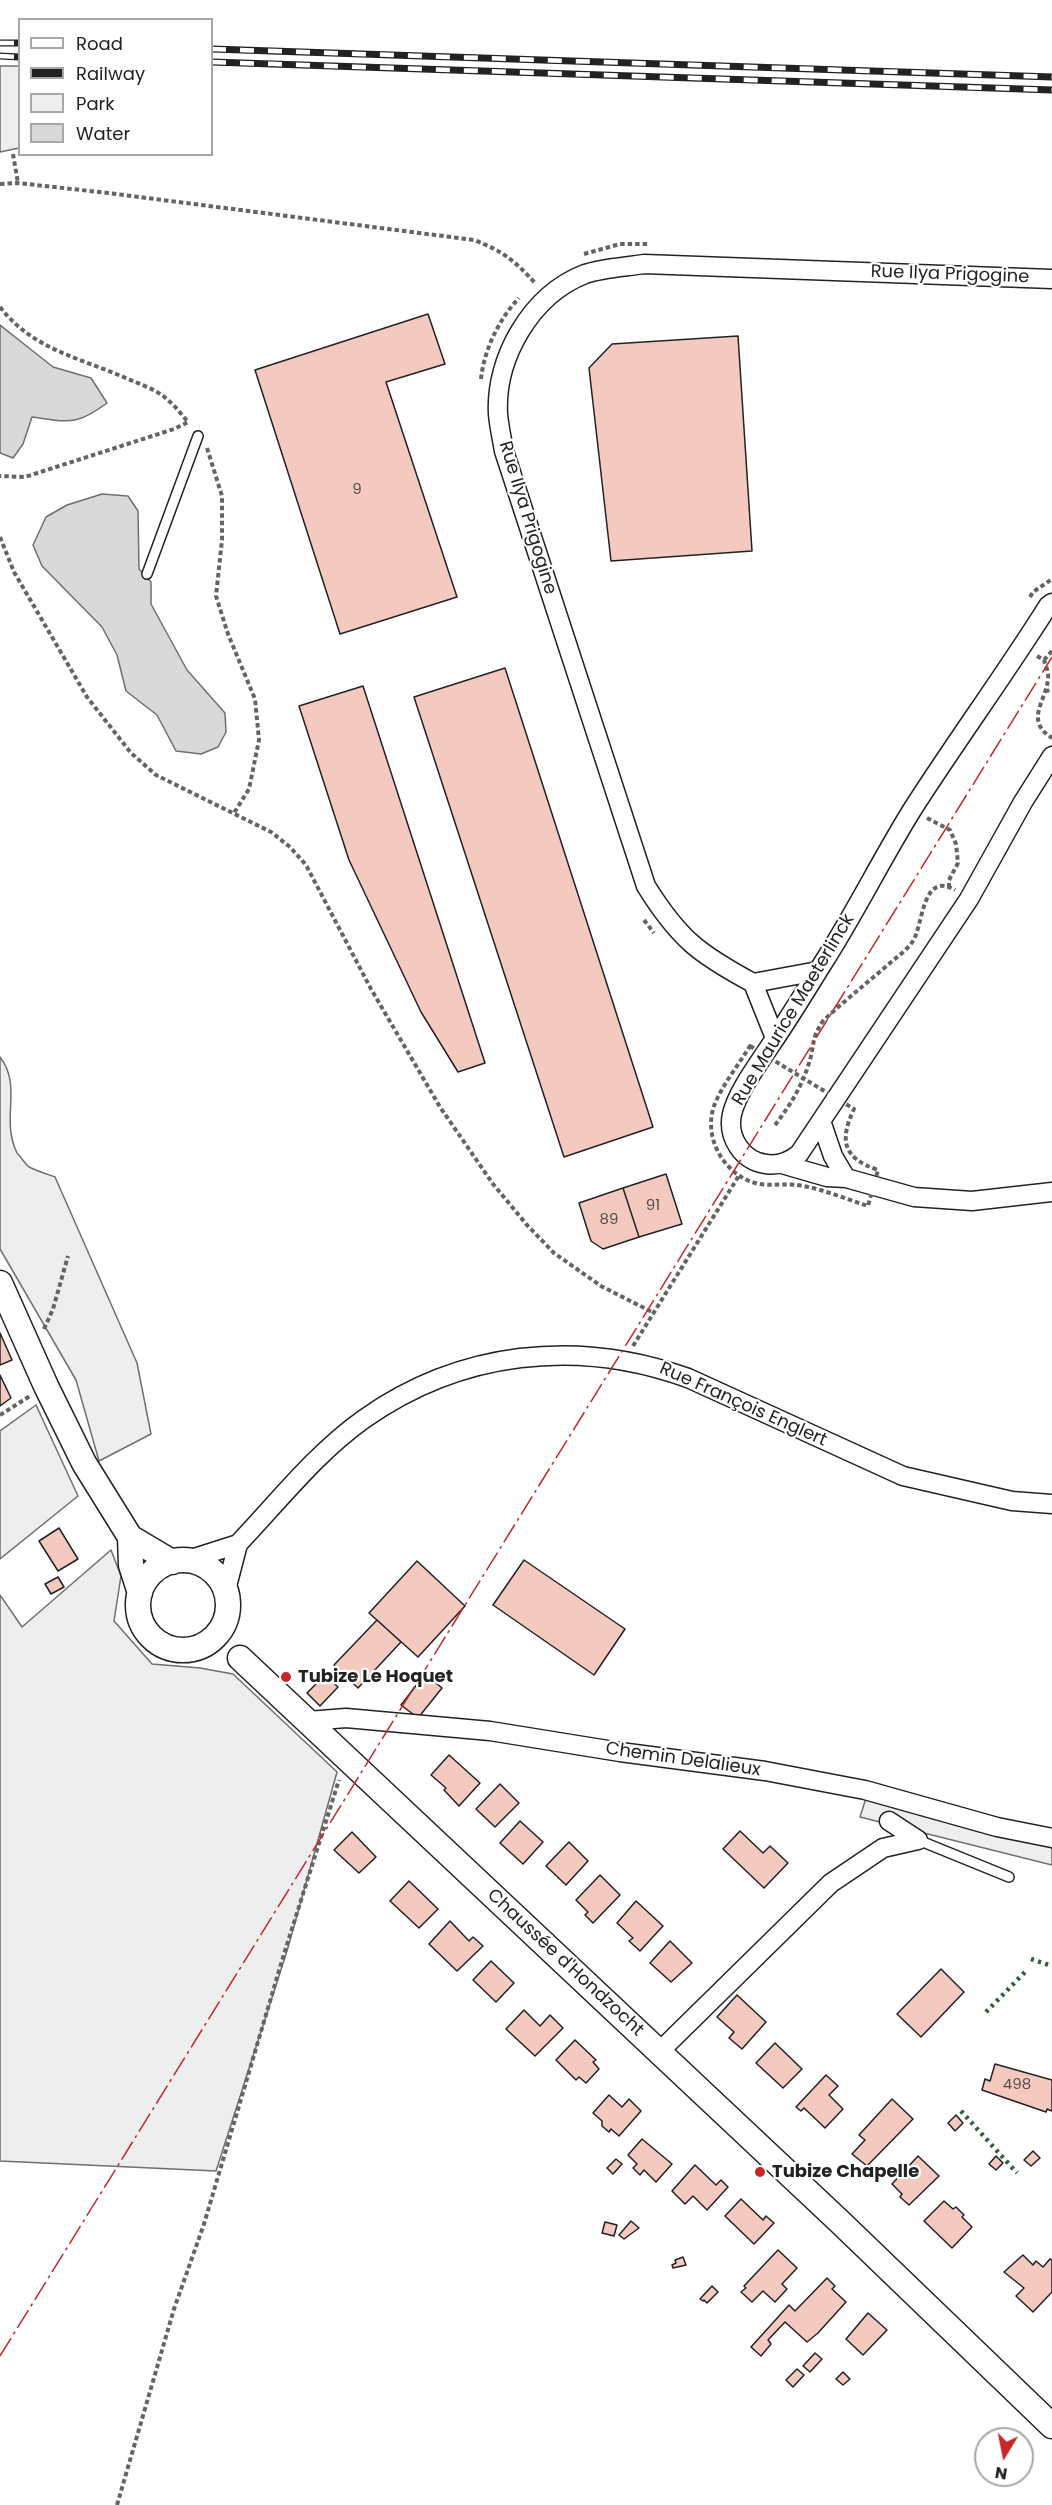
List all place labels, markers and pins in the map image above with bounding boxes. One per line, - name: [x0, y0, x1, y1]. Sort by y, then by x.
- place label: Tubize Le Hoquet: [298, 1666, 453, 1688]
- marker: Tubize Le Hoquet: [279, 1670, 293, 1684]
- place label: Tubize Chapelle: [772, 2161, 919, 2183]
- marker: Tubize Chapelle: [753, 2165, 767, 2179]

